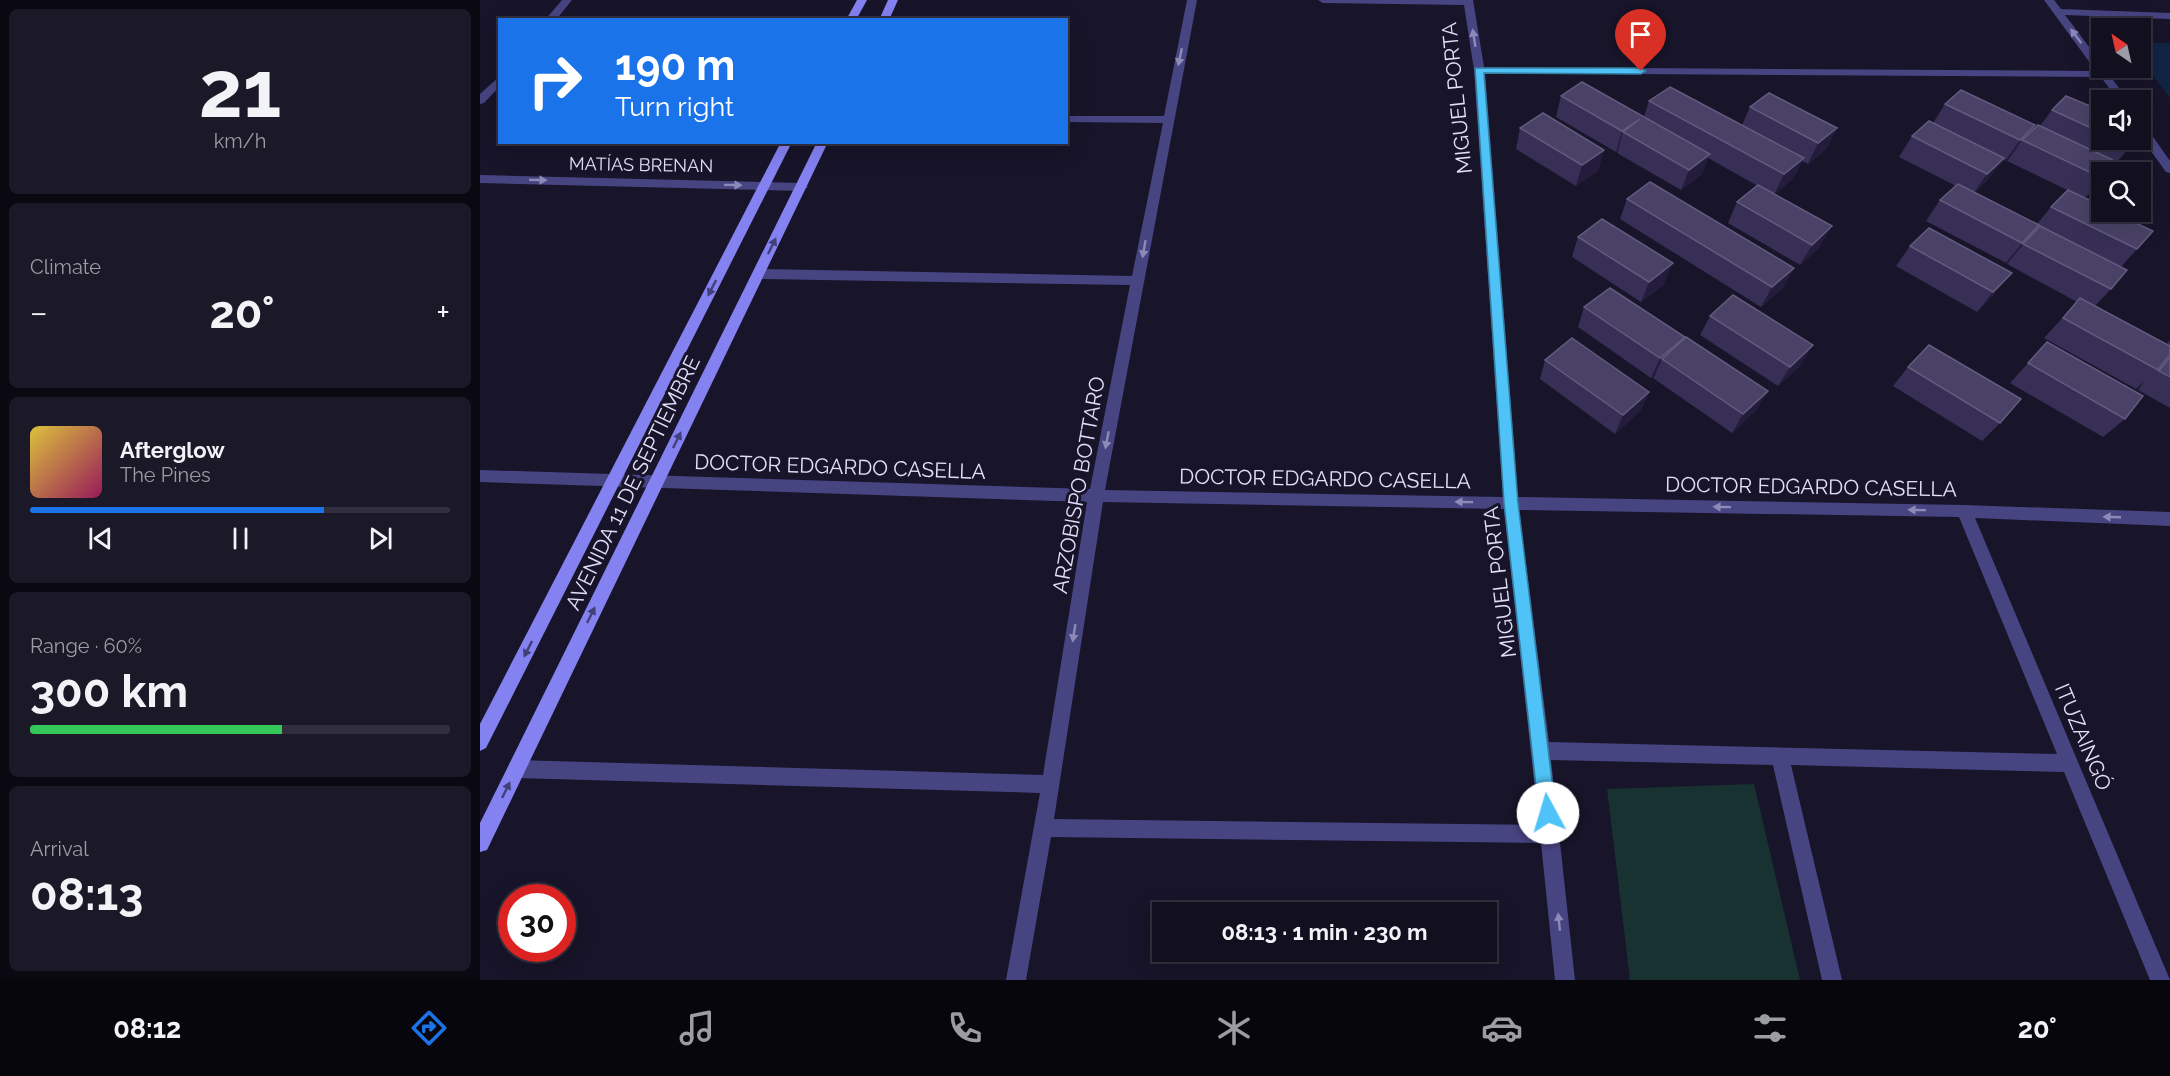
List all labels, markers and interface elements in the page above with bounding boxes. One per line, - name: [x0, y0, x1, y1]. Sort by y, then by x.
- pin: [1615, 9, 1666, 71]
- icon: arrive: [1624, 18, 1657, 51]
- north arrow: [2091, 18, 2151, 78]
- map controls: [2091, 18, 2151, 222]
- street label: MIGUEL PORTA: [1436, 21, 1477, 175]
- one-way arrow: [2070, 28, 2082, 44]
- one-way arrow: [1469, 29, 1478, 48]
- text: 190 m: [615, 41, 735, 90]
- icon: right: [516, 42, 594, 120]
- text: 21: [199, 44, 281, 135]
- one-way arrow: [1175, 48, 1185, 67]
- button: sound: [2091, 90, 2151, 150]
- text: Turn right: [615, 91, 734, 122]
- text: km/h: [214, 129, 266, 153]
- street label: MATÍAS BRENAN: [569, 152, 713, 176]
- button: search: [2091, 162, 2151, 222]
- one-way arrow: [529, 175, 548, 185]
- one-way arrow: [724, 180, 743, 190]
- one-way arrow: [768, 238, 777, 255]
- one-way arrow: [1139, 240, 1148, 259]
- text: Climate: [30, 255, 101, 279]
- one-way arrow: [708, 280, 717, 297]
- text: 20°: [209, 286, 275, 339]
- text: −: [30, 293, 48, 332]
- text: +: [436, 293, 450, 332]
- street label: AVENIDA 11 DE SEPTIEMBRE: [560, 352, 705, 614]
- street label: ARZOBISPO BOTTARO: [1047, 375, 1110, 595]
- one-way arrow: [1102, 431, 1111, 450]
- one-way arrow: [673, 432, 682, 449]
- text: Afterglow: [120, 437, 225, 463]
- street label: DOCTOR EDGARDO CASELLA: [694, 449, 986, 484]
- text: The Pines: [120, 463, 211, 487]
- street label: DOCTOR EDGARDO CASELLA: [1179, 463, 1471, 494]
- street label: DOCTOR EDGARDO CASELLA: [1665, 471, 1957, 502]
- one-way arrow: [1454, 497, 1473, 507]
- one-way arrow: [1712, 502, 1731, 511]
- street label: MIGUEL PORTA: [1478, 505, 1521, 659]
- one-way arrow: [1907, 505, 1926, 515]
- one-way arrow: [2102, 512, 2121, 521]
- icon: previous: [84, 522, 117, 555]
- icon: pause: [224, 522, 257, 555]
- icon: next: [364, 522, 397, 555]
- one-way arrow: [587, 607, 596, 624]
- one-way arrow: [1070, 623, 1079, 642]
- text: Range · 60%: [30, 634, 142, 658]
- one-way arrow: [523, 641, 533, 658]
- text: 300 km: [30, 665, 188, 718]
- street label: ITUZAINGÓ: [2050, 680, 2117, 794]
- position arrow: [1516, 781, 1580, 845]
- one-way arrow: [501, 782, 510, 799]
- text: Arrival: [30, 837, 89, 861]
- text: 08:13: [30, 868, 143, 921]
- speed limit sign: 30: [498, 884, 576, 962]
- one-way arrow: [1554, 912, 1564, 931]
- text: 08:13 · 1 min · 230 m: [1222, 919, 1427, 945]
- icon: directions: [408, 1007, 450, 1049]
- icon: music: [676, 1007, 718, 1049]
- icon: phone: [944, 1007, 986, 1049]
- icon: climate: [1213, 1007, 1255, 1049]
- icon: car: [1481, 1007, 1523, 1049]
- icon: filters: [1749, 1007, 1791, 1049]
- text: 08:12: [113, 1013, 181, 1044]
- text: 20°: [2018, 1013, 2057, 1044]

